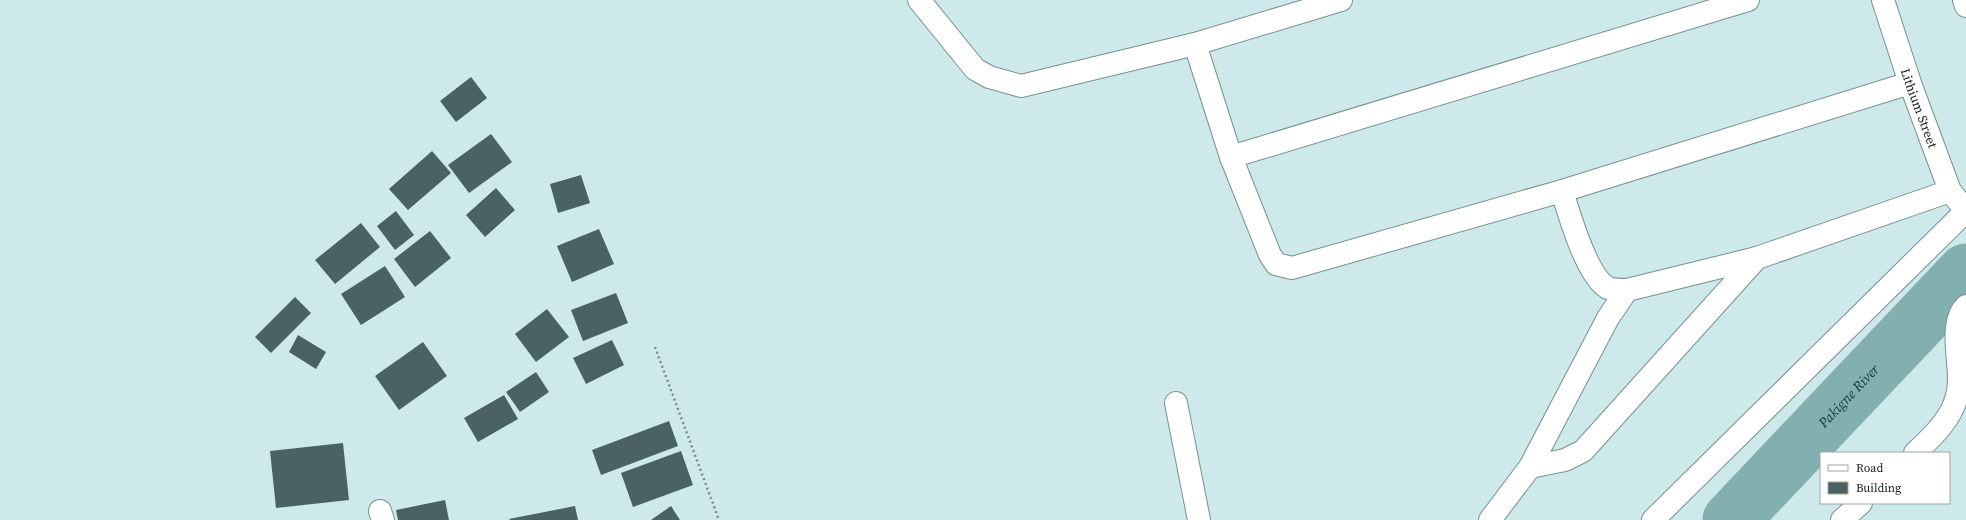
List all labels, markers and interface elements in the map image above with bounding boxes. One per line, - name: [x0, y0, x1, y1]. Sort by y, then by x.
- street label: Lithium Street: [1897, 66, 1942, 151]
- water label: Pakigne River: [1813, 359, 1884, 433]
- legend: [1820, 452, 1950, 504]
- text: Road: [1856, 460, 1883, 476]
- text: Building: [1856, 480, 1901, 496]

